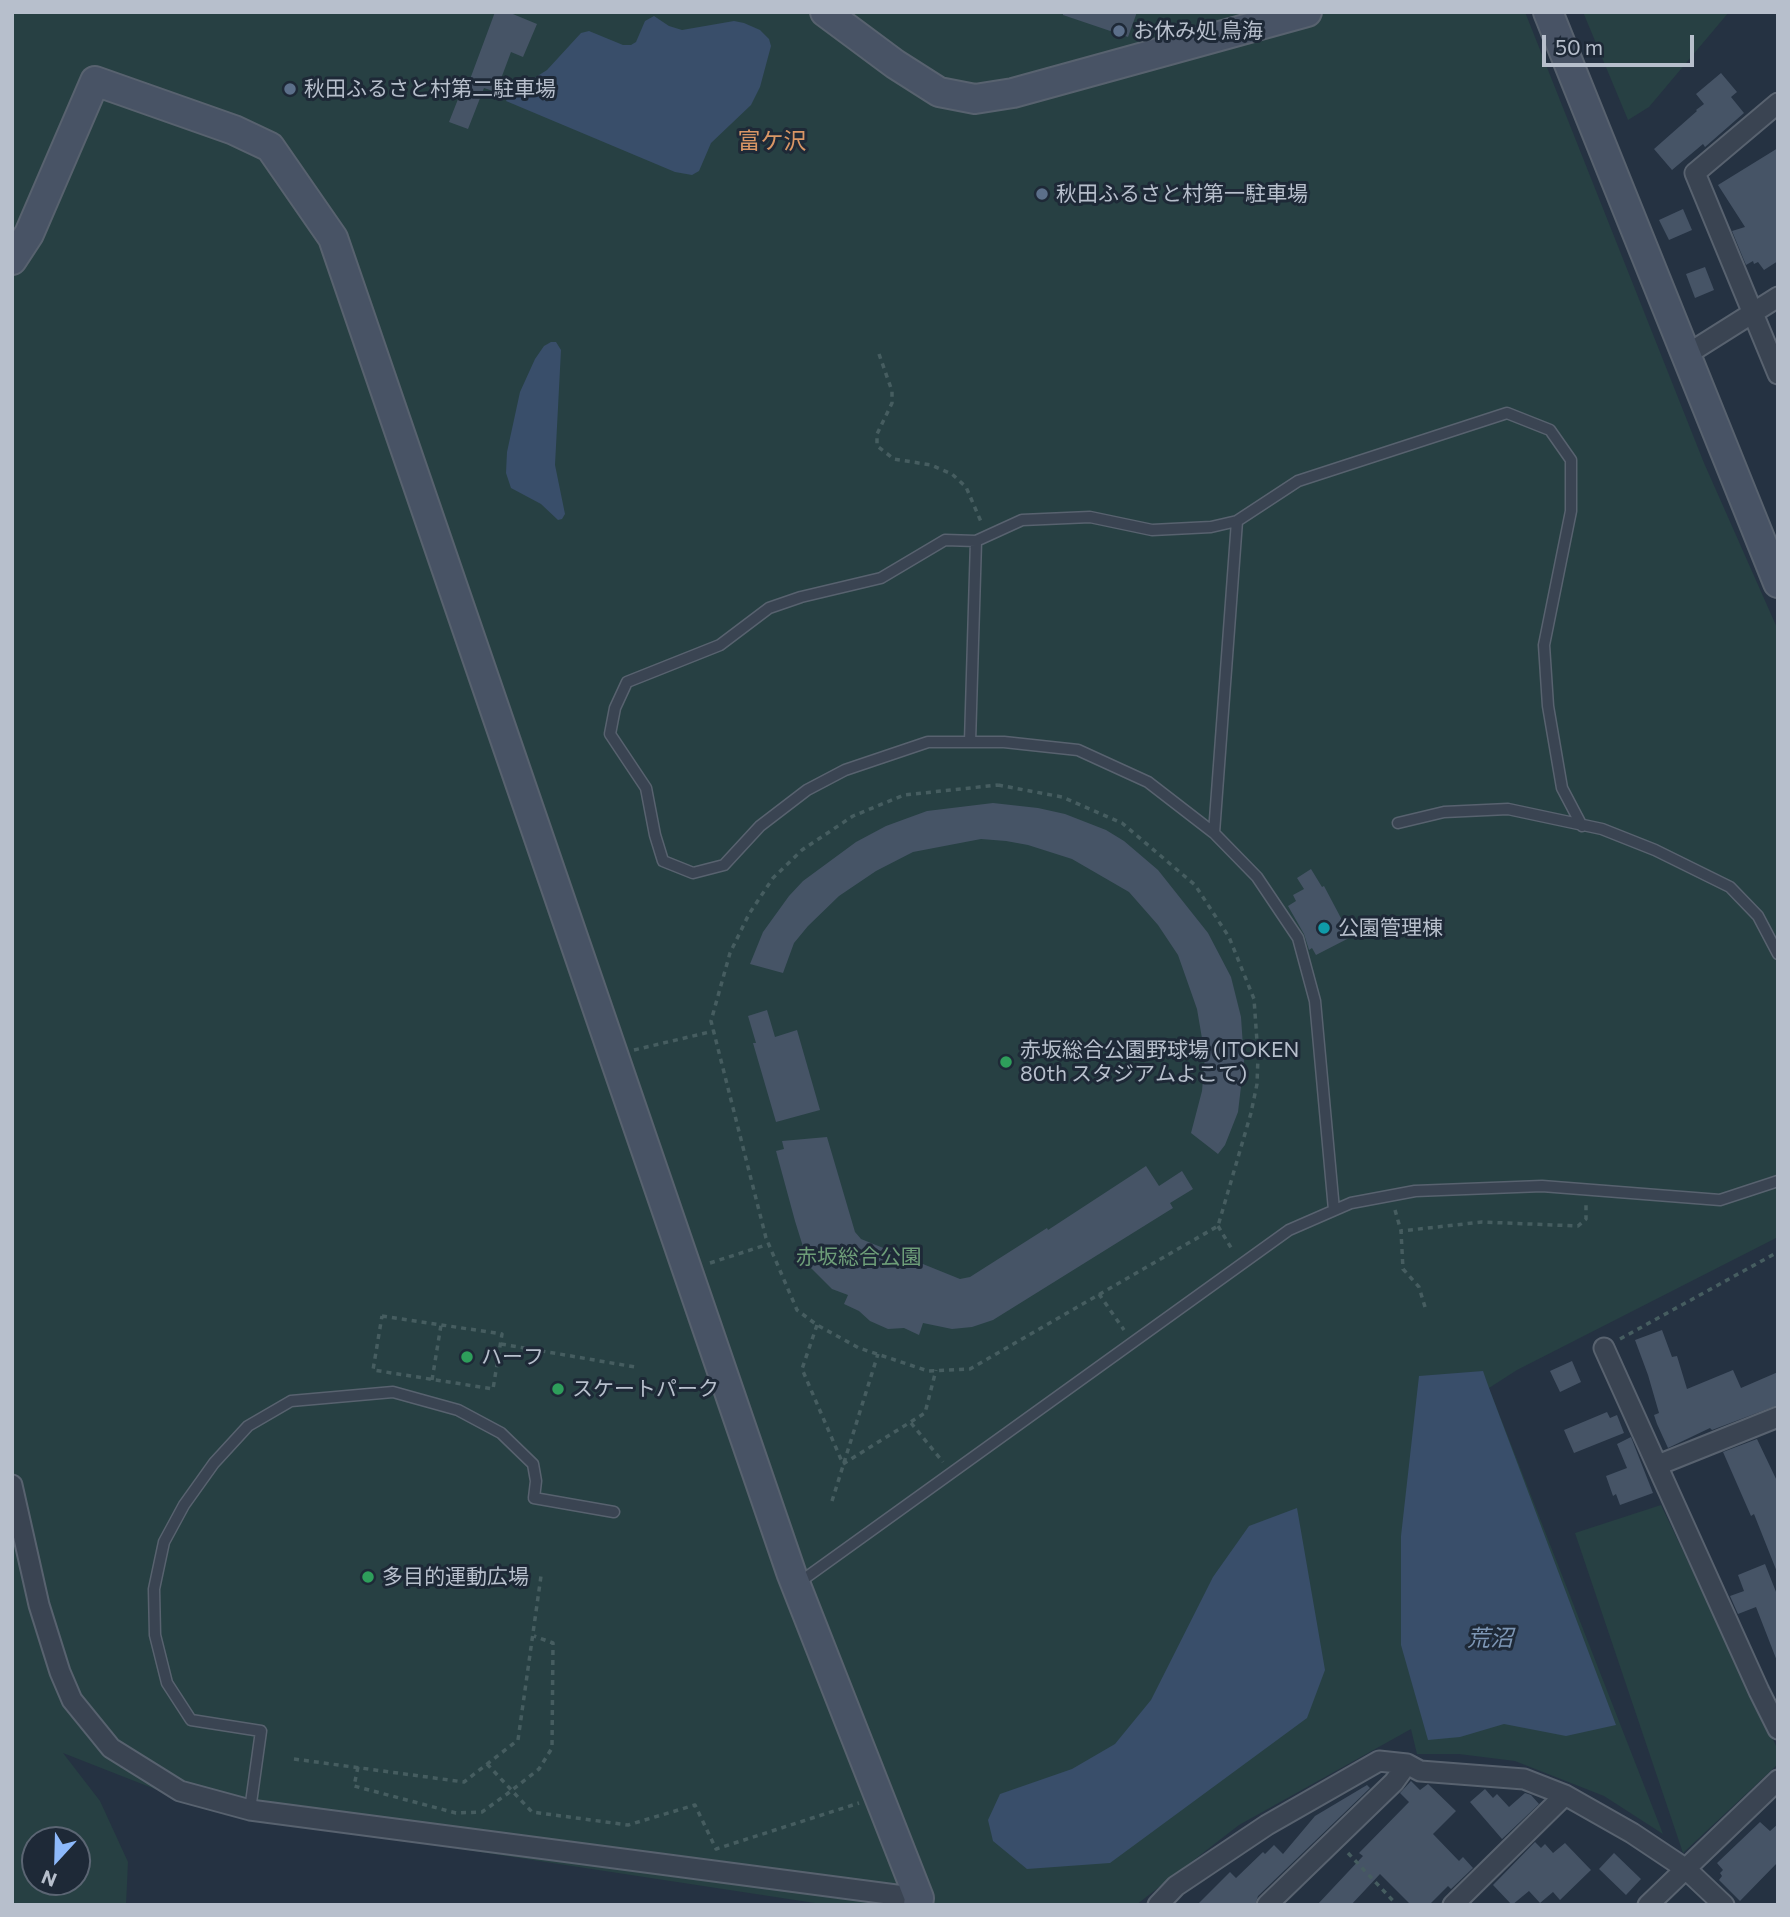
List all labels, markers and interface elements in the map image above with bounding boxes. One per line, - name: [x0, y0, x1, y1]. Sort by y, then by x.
- place label: お休み処 鳥海: [1133, 18, 1263, 44]
- scale bar: [1545, 21, 1697, 65]
- marker: お休み処 鳥海: [1111, 23, 1127, 39]
- text: 50 m: [1555, 34, 1603, 59]
- place label: 秋田ふるさと村第二駐車場: [304, 76, 556, 102]
- marker: 秋田ふるさと村第二駐車場: [282, 81, 298, 97]
- district label: 富ケ沢: [738, 127, 806, 155]
- place label: 秋田ふるさと村第一駐車場: [1056, 181, 1308, 207]
- marker: 秋田ふるさと村第一駐車場: [1034, 186, 1050, 202]
- place label: 公園管理棟: [1338, 915, 1443, 941]
- marker: 公園管理棟: [1316, 920, 1332, 936]
- place label: 赤坂総合公園野球場 (ITOKEN 80th スタジアムよこて): [1020, 1037, 1299, 1087]
- marker: 赤坂総合公園野球場 (ITOKEN 80th スタジアムよこて): [998, 1054, 1014, 1070]
- park label: 赤坂総合公園: [796, 1244, 922, 1270]
- place label: ハーフ: [481, 1344, 544, 1370]
- marker: ハーフ: [459, 1349, 475, 1365]
- place label: スケートパーク: [572, 1376, 719, 1402]
- marker: スケートパーク: [550, 1381, 566, 1397]
- place label: 多目的運動広場: [382, 1564, 529, 1590]
- marker: 多目的運動広場: [360, 1569, 376, 1585]
- water label: 荒沼: [1467, 1624, 1513, 1652]
- north arrow: [21, 1826, 91, 1896]
- text: N: [38, 1866, 60, 1892]

